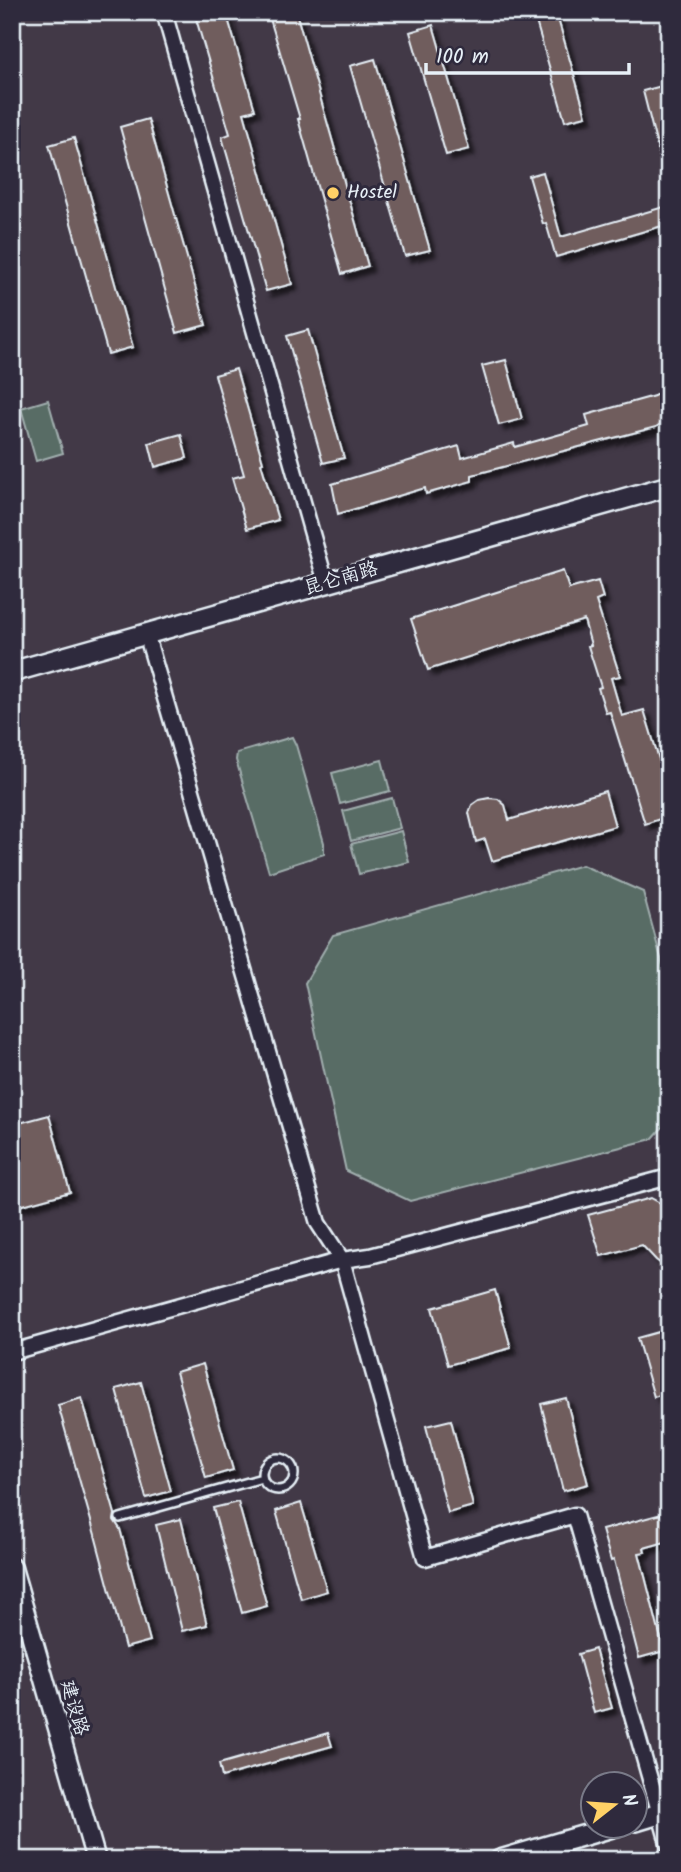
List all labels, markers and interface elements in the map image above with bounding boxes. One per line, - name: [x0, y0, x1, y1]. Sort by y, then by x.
- scale bar: [426, 32, 628, 76]
- text: 100 m: [436, 41, 489, 74]
- place label: Hostel: [347, 178, 397, 208]
- marker: Hostel: [325, 185, 341, 201]
- street label: 昆仑南路: [300, 554, 382, 604]
- street label: 建设路: [52, 1676, 96, 1740]
- north arrow: [580, 1770, 650, 1840]
- text: N: [612, 1790, 644, 1811]

